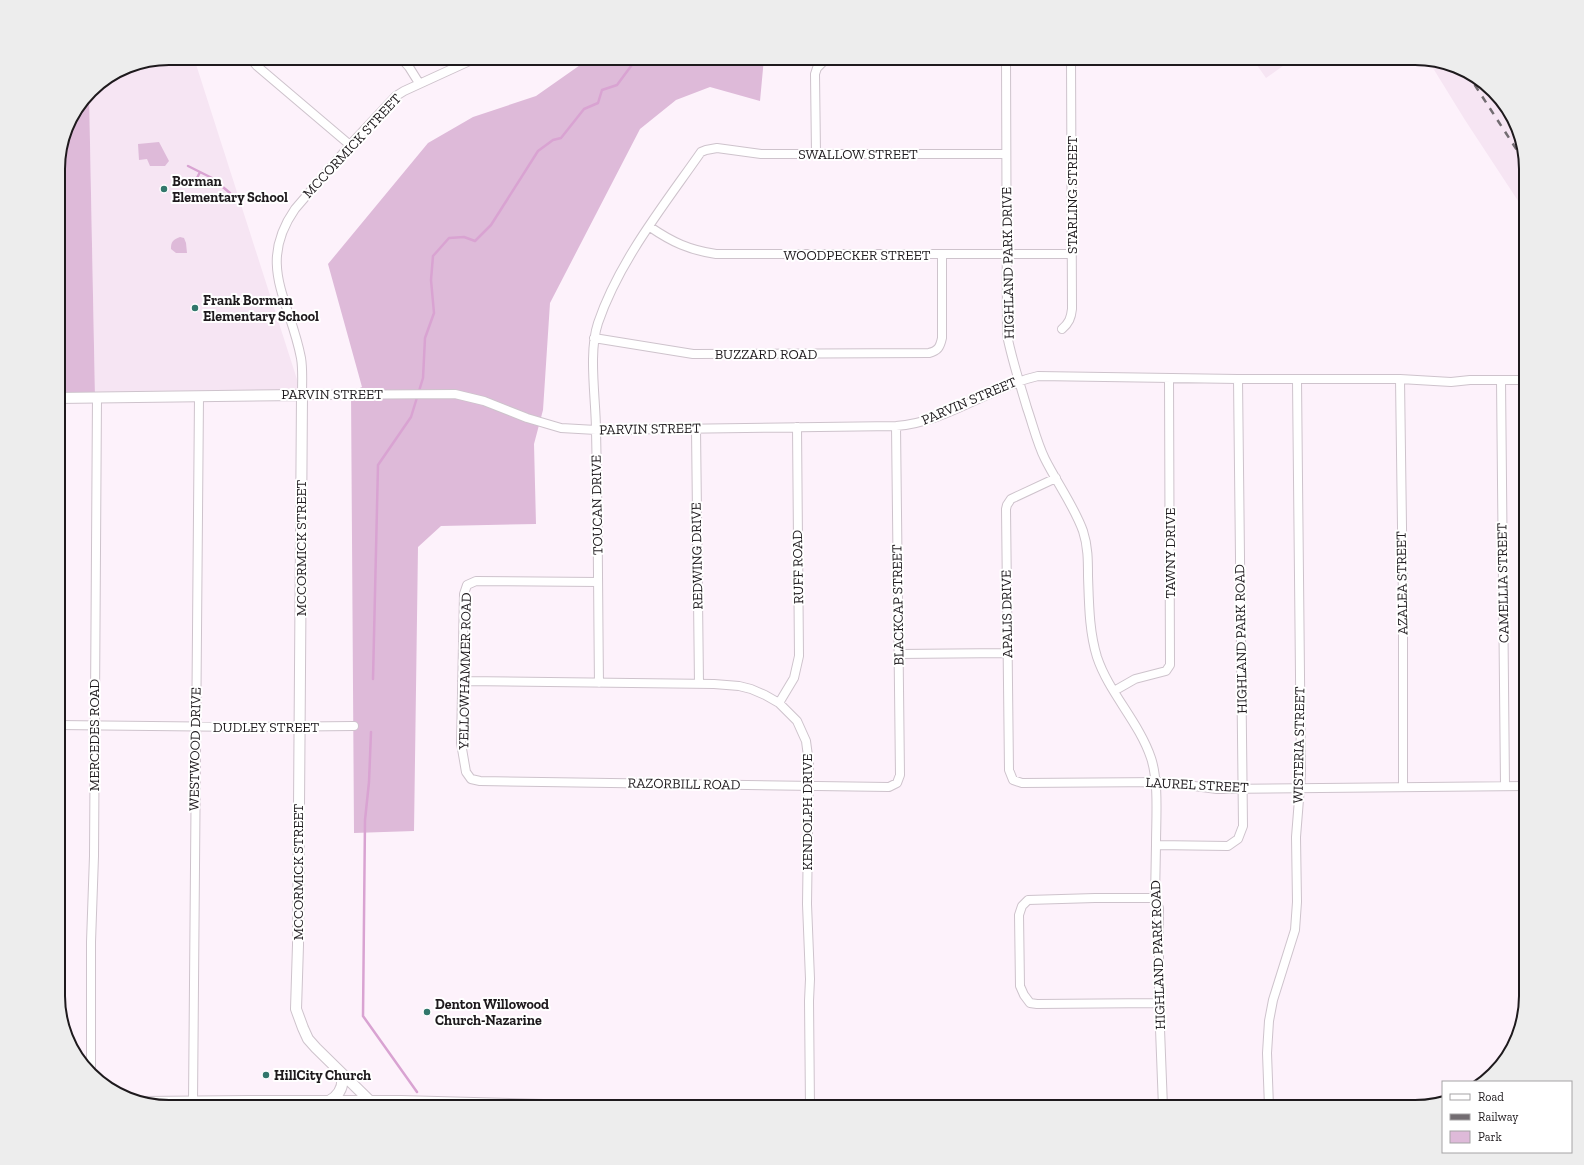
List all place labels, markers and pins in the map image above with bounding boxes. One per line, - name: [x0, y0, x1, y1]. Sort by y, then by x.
- place label: Borman Elementary School: [172, 173, 288, 206]
- marker: Borman Elementary School: [159, 184, 169, 194]
- place label: Frank Borman Elementary School: [203, 292, 319, 325]
- marker: Frank Borman Elementary School: [190, 303, 200, 313]
- place label: Denton Willowood Church-Nazarine: [435, 996, 549, 1029]
- marker: Denton Willowood Church-Nazarine: [422, 1007, 432, 1017]
- place label: HillCity Church: [274, 1067, 371, 1084]
- marker: HillCity Church: [261, 1070, 271, 1080]

